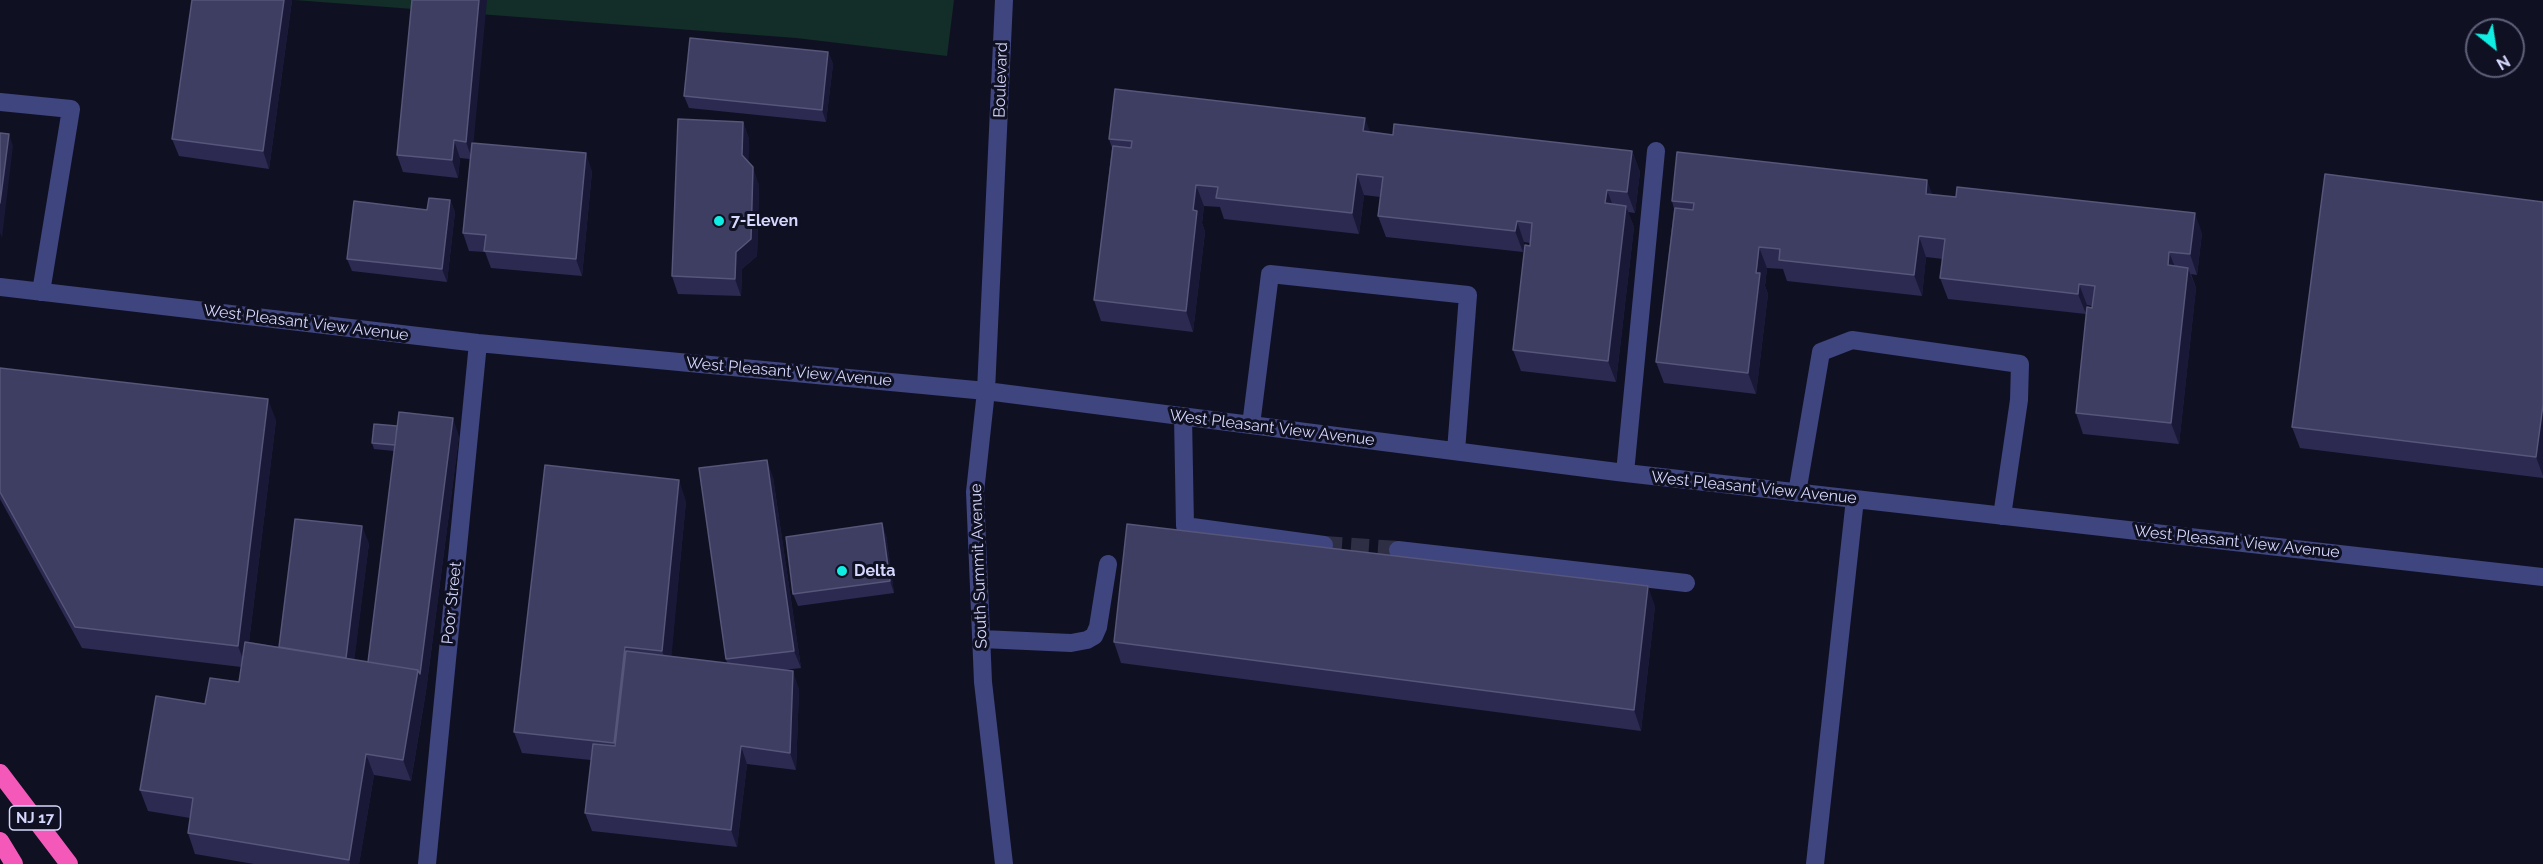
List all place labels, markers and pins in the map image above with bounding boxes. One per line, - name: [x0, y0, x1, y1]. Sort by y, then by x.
- place label: 7-Eleven: [731, 211, 798, 231]
- marker: 7-Eleven: [712, 214, 726, 228]
- place label: Delta: [854, 561, 895, 581]
- marker: Delta: [835, 564, 849, 578]

